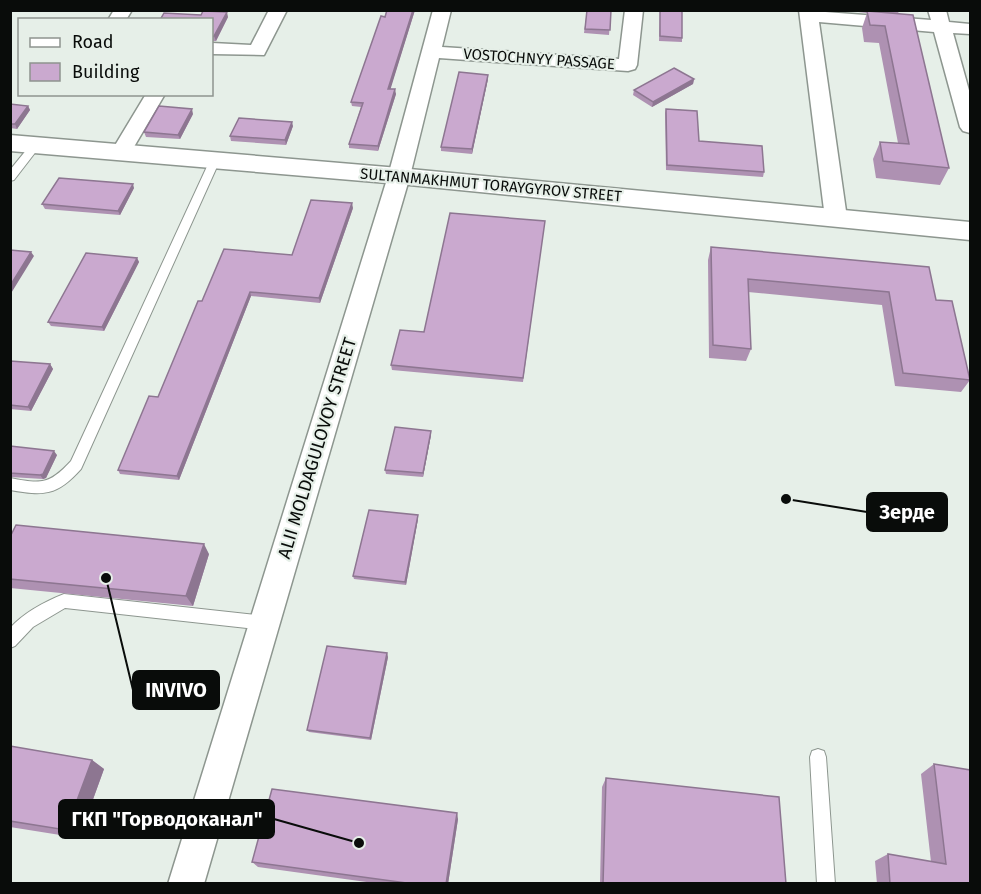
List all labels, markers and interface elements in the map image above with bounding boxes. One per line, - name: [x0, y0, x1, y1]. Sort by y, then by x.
- legend: [18, 18, 213, 96]
- text: Road: [72, 31, 114, 53]
- street label: VOSTOCHNYY PASSAGE: [463, 45, 615, 73]
- text: Building: [72, 61, 140, 83]
- street label: SULTANMAKHMUT TORAYGYROV STREET: [359, 165, 623, 205]
- street label: ALII MOLDAGULOVOY STREET: [273, 334, 361, 561]
- callout: Зерде: [867, 493, 947, 531]
- text: Зерде: [878, 500, 935, 524]
- callout: INVIVO: [133, 671, 219, 709]
- text: INVIVO: [145, 678, 207, 702]
- callout: ГКП "Горводоканал": [59, 800, 274, 838]
- text: ГКП "Горводоканал": [72, 807, 262, 831]

